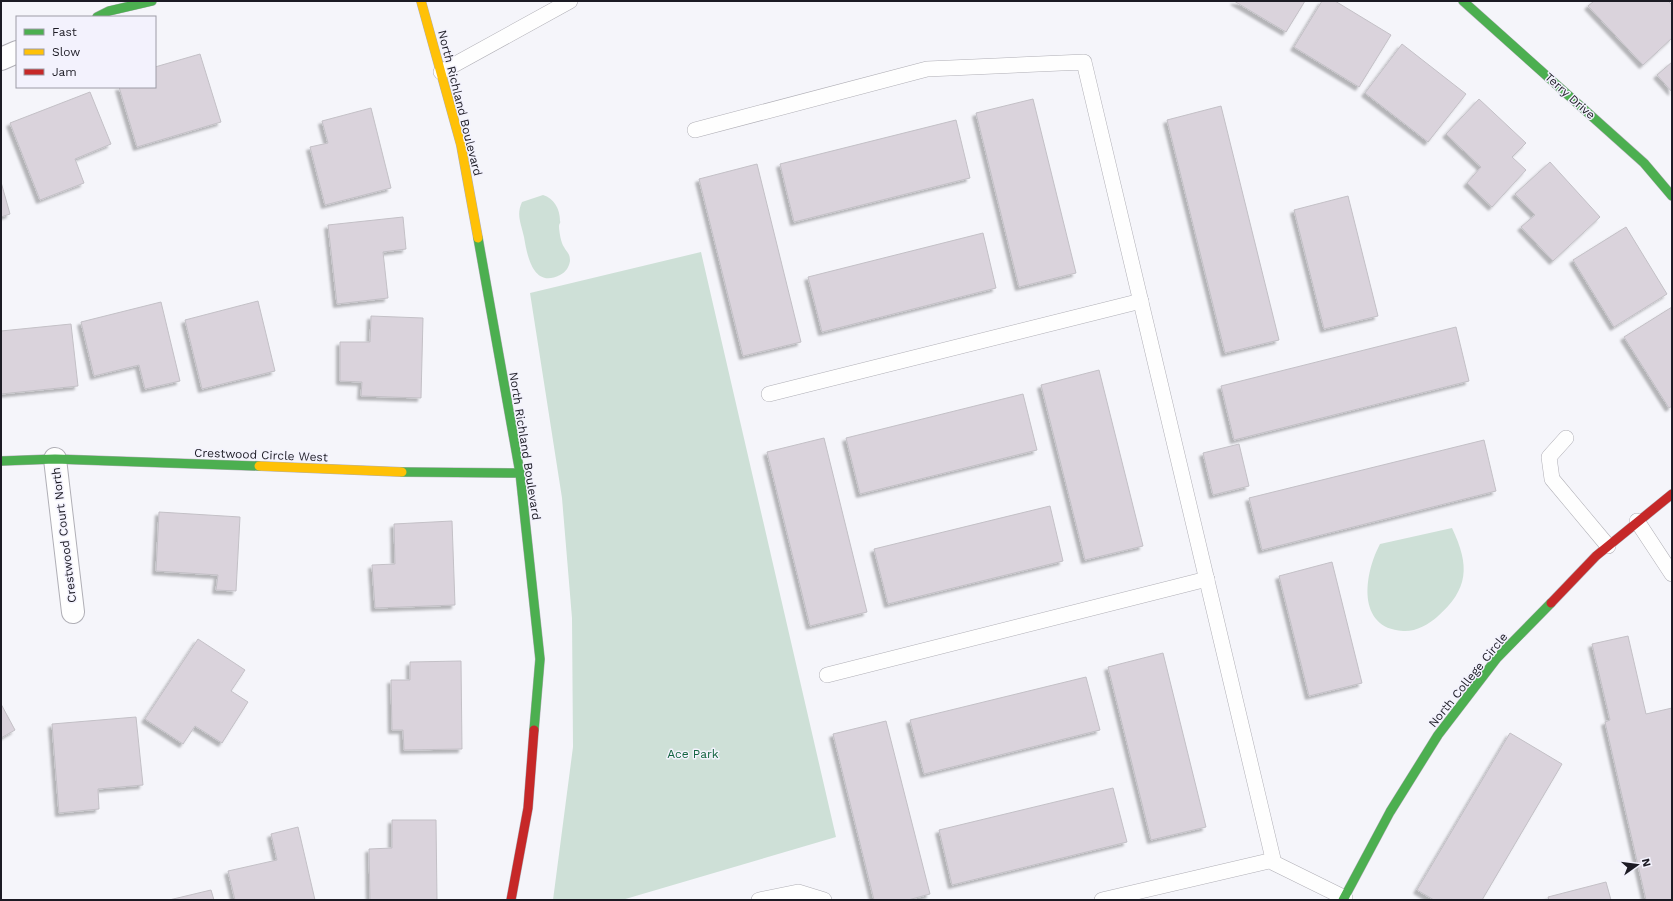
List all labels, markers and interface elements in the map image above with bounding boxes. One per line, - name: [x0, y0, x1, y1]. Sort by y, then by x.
- legend: [16, 16, 156, 88]
- text: Fast: [52, 25, 77, 39]
- street label: North Richland Boulevard: [435, 29, 485, 177]
- text: Slow: [52, 45, 80, 59]
- text: Jam: [52, 65, 77, 79]
- street label: Terry Drive: [1542, 70, 1598, 122]
- street label: North Richland Boulevard: [506, 371, 544, 521]
- street label: Crestwood Circle West: [194, 446, 328, 464]
- street label: Crestwood Court North: [49, 466, 79, 604]
- street label: North College Circle: [1426, 630, 1510, 730]
- park label: Ace Park: [667, 747, 719, 761]
- north arrow: [1617, 845, 1657, 885]
- text: N: [1639, 857, 1654, 868]

